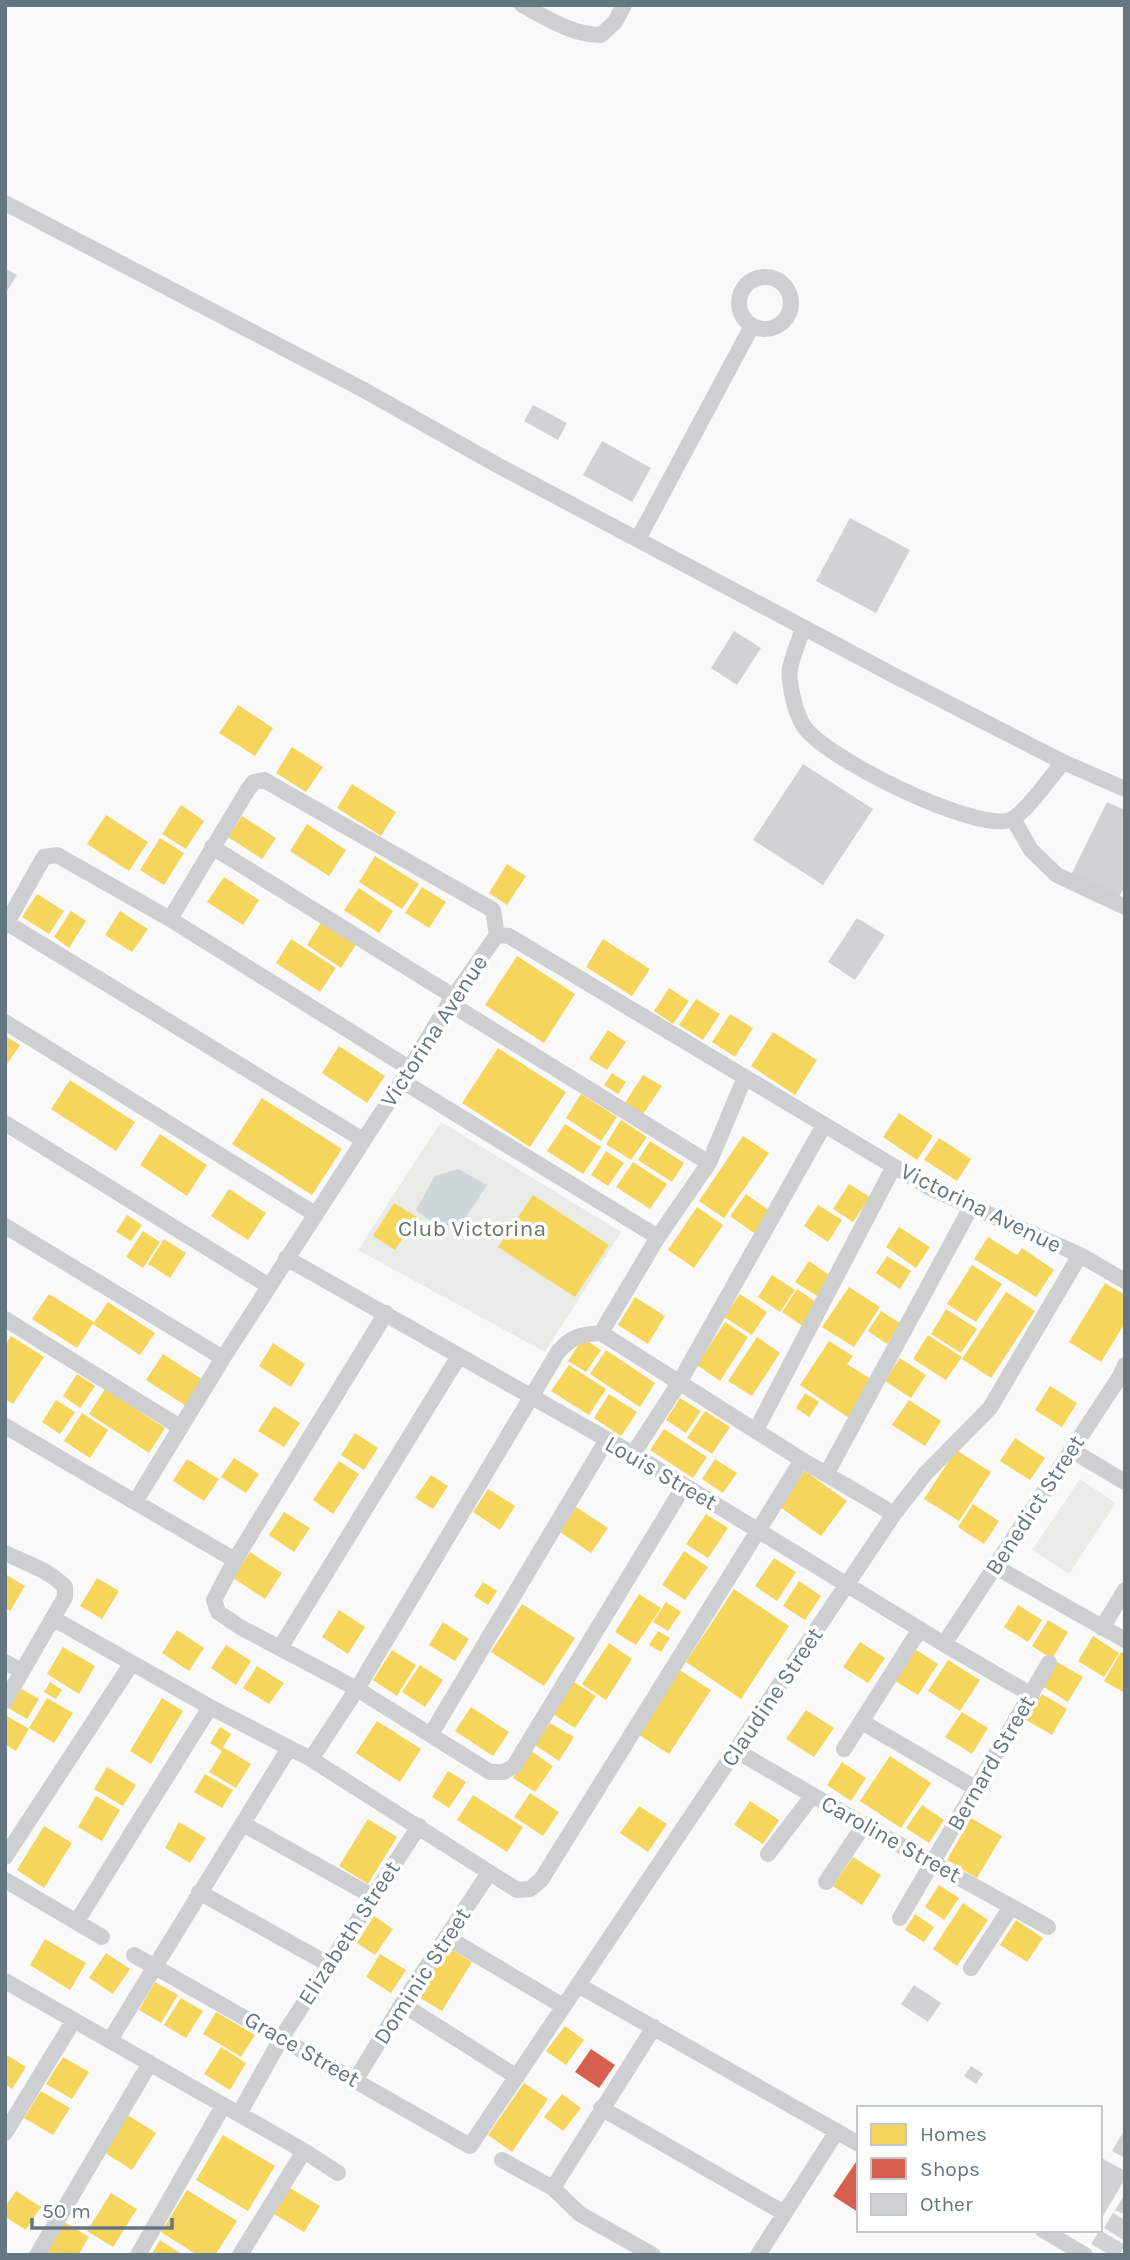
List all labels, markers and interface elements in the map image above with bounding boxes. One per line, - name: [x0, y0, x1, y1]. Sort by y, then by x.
- street label: Victorina Avenue: [375, 950, 493, 1112]
- street label: Victorina Avenue: [896, 1157, 1066, 1259]
- park label: Club Victorina: [398, 1215, 546, 1242]
- street label: Louis Street: [600, 1430, 722, 1516]
- street label: Benedict Street: [980, 1430, 1090, 1580]
- street label: Claudine Street: [716, 1622, 829, 1772]
- street label: Bernard Street: [941, 1690, 1041, 1835]
- street label: Caroline Street: [817, 1790, 966, 1889]
- street label: Elizabeth Street: [292, 1856, 406, 2010]
- street label: Dominic Street: [368, 1902, 476, 2049]
- street label: Grace Street: [240, 2005, 365, 2093]
- legend: [857, 2106, 1102, 2232]
- text: Homes: [920, 2122, 987, 2146]
- text: Shops: [920, 2157, 980, 2181]
- scale bar: [32, 2186, 172, 2230]
- text: Other: [920, 2192, 973, 2216]
- text: 50 m: [42, 2199, 91, 2223]

